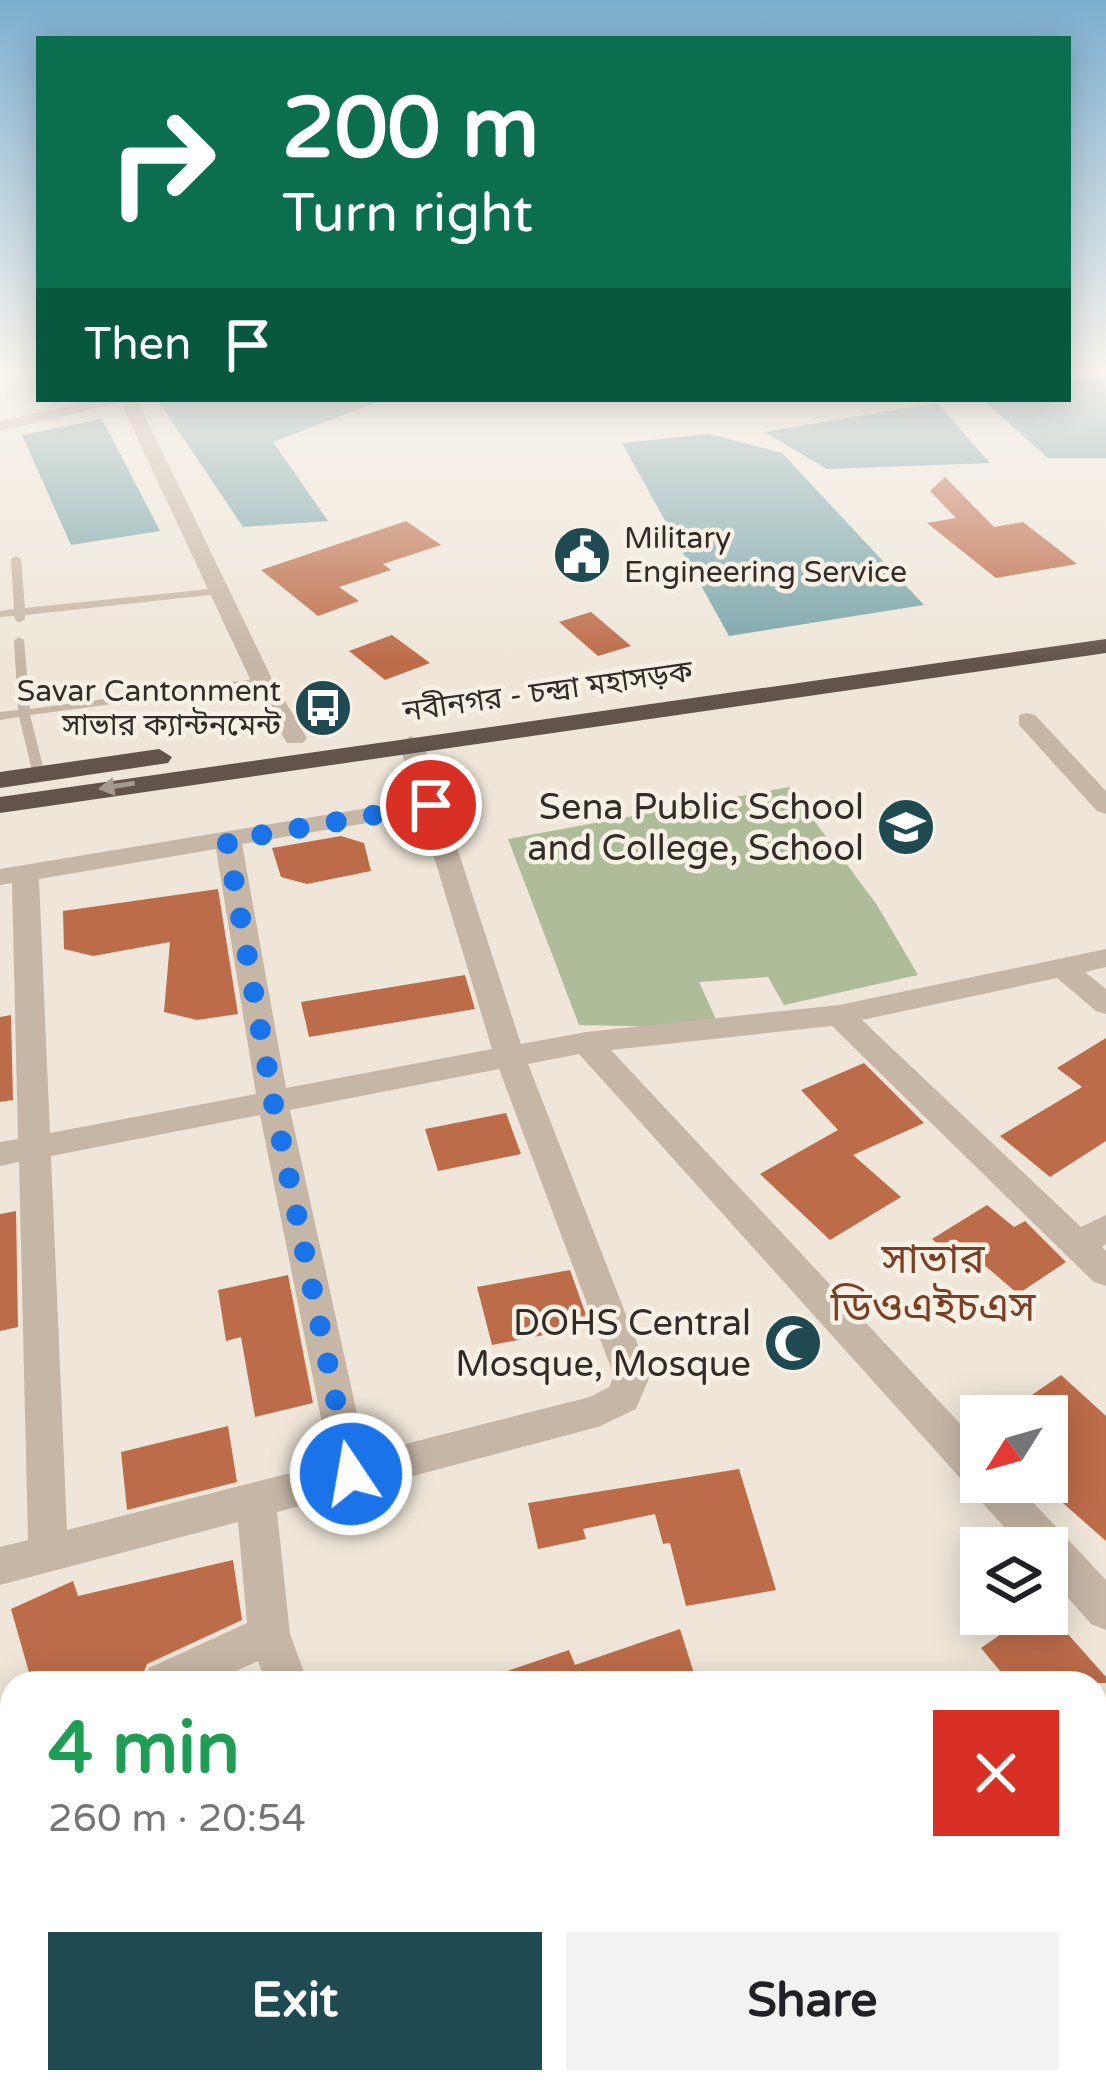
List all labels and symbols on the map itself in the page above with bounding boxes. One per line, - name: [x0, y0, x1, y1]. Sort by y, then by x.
- place label: Military Engineering Service: [624, 520, 907, 591]
- public building icon: Military Engineering Service: [551, 524, 613, 586]
- street label: নবীনগর - চন্দ্রা মহাসড়ক: [400, 653, 696, 730]
- place label: Savar Cantonment সাভার ক্যান্টনমেন্ট: [17, 673, 282, 744]
- bus stop icon: Savar Cantonment সাভার ক্যান্টনমেন্ট: [292, 677, 354, 739]
- pin: [380, 754, 482, 856]
- one-way arrow: [98, 777, 135, 796]
- place label: Sena Public School and College, School: [527, 786, 864, 870]
- school or university icon: Sena Public School and College, School: [875, 796, 937, 858]
- district label: সাভার ডিওএইচএস: [830, 1234, 1036, 1333]
- place label: DOHS Central Mosque, Mosque: [455, 1302, 751, 1386]
- mosque icon: DOHS Central Mosque, Mosque: [762, 1312, 824, 1374]
- north arrow: [960, 1395, 1068, 1503]
- position arrow: [288, 1411, 414, 1537]

